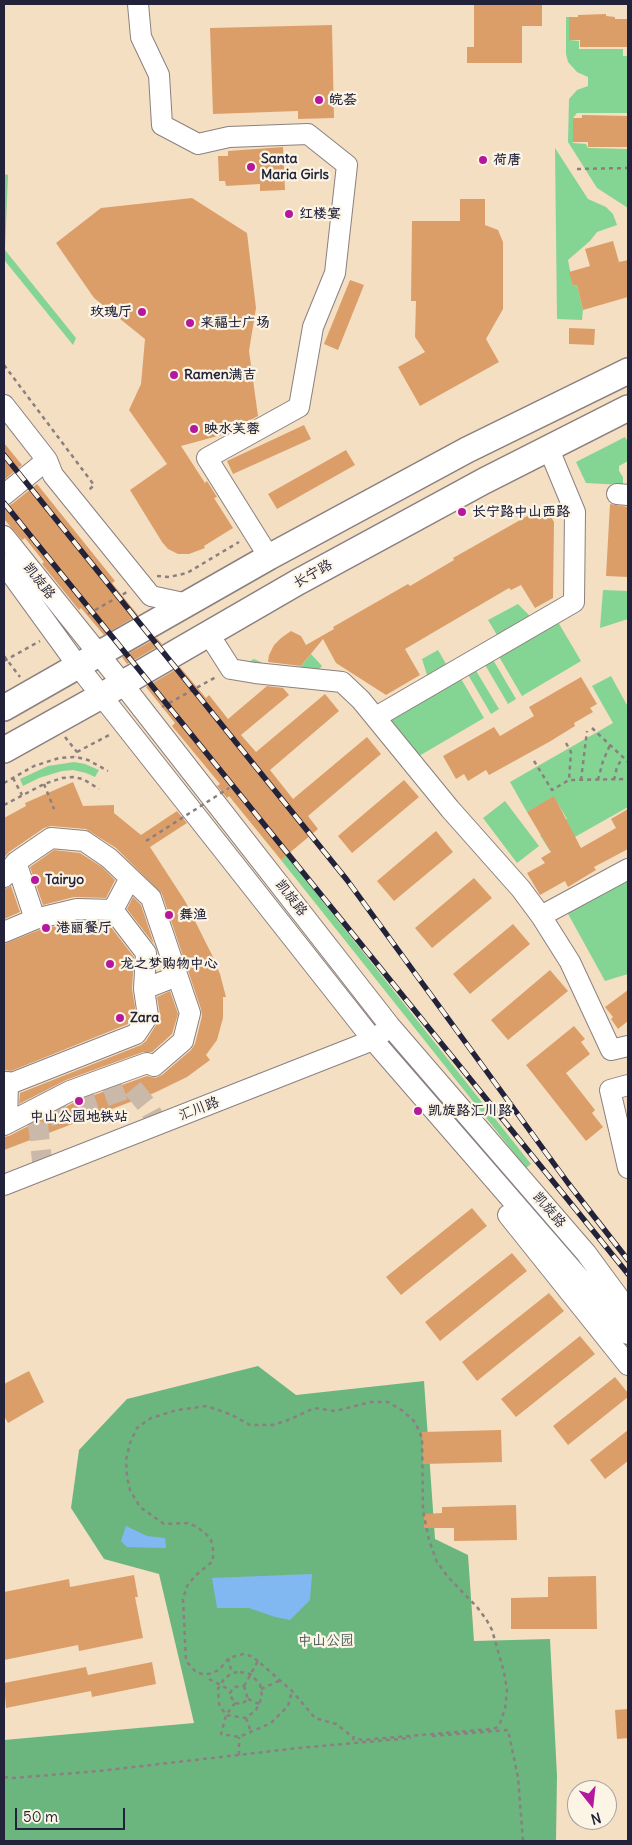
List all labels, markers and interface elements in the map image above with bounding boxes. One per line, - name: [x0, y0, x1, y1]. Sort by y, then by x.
- place label: 皖荟: [329, 92, 357, 108]
- marker: 皖荟: [313, 94, 325, 106]
- place label: Santa Maria Girls: [261, 151, 329, 184]
- place label: 荷唐: [493, 152, 521, 168]
- marker: 荷唐: [477, 154, 489, 166]
- marker: Santa Maria Girls: [245, 161, 257, 173]
- place label: 红楼宴: [299, 206, 341, 222]
- marker: 红楼宴: [283, 208, 295, 220]
- place label: 玫瑰厅: [90, 304, 132, 320]
- marker: 玫瑰厅: [136, 306, 148, 318]
- place label: 来福士广场: [200, 315, 270, 331]
- marker: 来福士广场: [184, 317, 196, 329]
- place label: Ramen满吉: [184, 367, 257, 383]
- marker: Ramen满吉: [168, 369, 180, 381]
- place label: 映水芙蓉: [204, 421, 260, 437]
- marker: 映水芙蓉: [188, 423, 200, 435]
- place label: 长宁路中山西路: [472, 504, 570, 520]
- marker: 长宁路中山西路: [456, 506, 468, 518]
- street label: 长宁路: [291, 556, 335, 592]
- street label: 凯旋路: [19, 559, 59, 603]
- place label: Tairyo: [45, 872, 84, 888]
- marker: Tairyo: [29, 874, 41, 886]
- street label: 凯旋路: [271, 876, 311, 920]
- place label: 舞渔: [179, 907, 207, 923]
- marker: 舞渔: [163, 909, 175, 921]
- place label: 港丽餐厅: [56, 920, 112, 936]
- marker: 港丽餐厅: [40, 922, 52, 934]
- place label: 龙之梦购物中心: [120, 956, 218, 972]
- marker: 龙之梦购物中心: [104, 958, 116, 970]
- place label: Zara: [130, 1010, 159, 1026]
- marker: Zara: [114, 1012, 126, 1024]
- street label: 汇川路: [176, 1094, 222, 1124]
- marker: 中山公园地铁站: [73, 1095, 85, 1107]
- place label: 凯旋路汇川路: [428, 1103, 512, 1119]
- marker: 凯旋路汇川路: [412, 1105, 424, 1117]
- place label: 中山公园地铁站: [30, 1109, 128, 1125]
- street label: 凯旋路: [529, 1189, 569, 1231]
- park label: 中山公园: [298, 1633, 354, 1649]
- north arrow: [567, 1780, 617, 1830]
- scale bar: [18, 1798, 128, 1830]
- text: 50 m: [23, 1807, 58, 1826]
- text: N: [589, 1808, 603, 1828]

